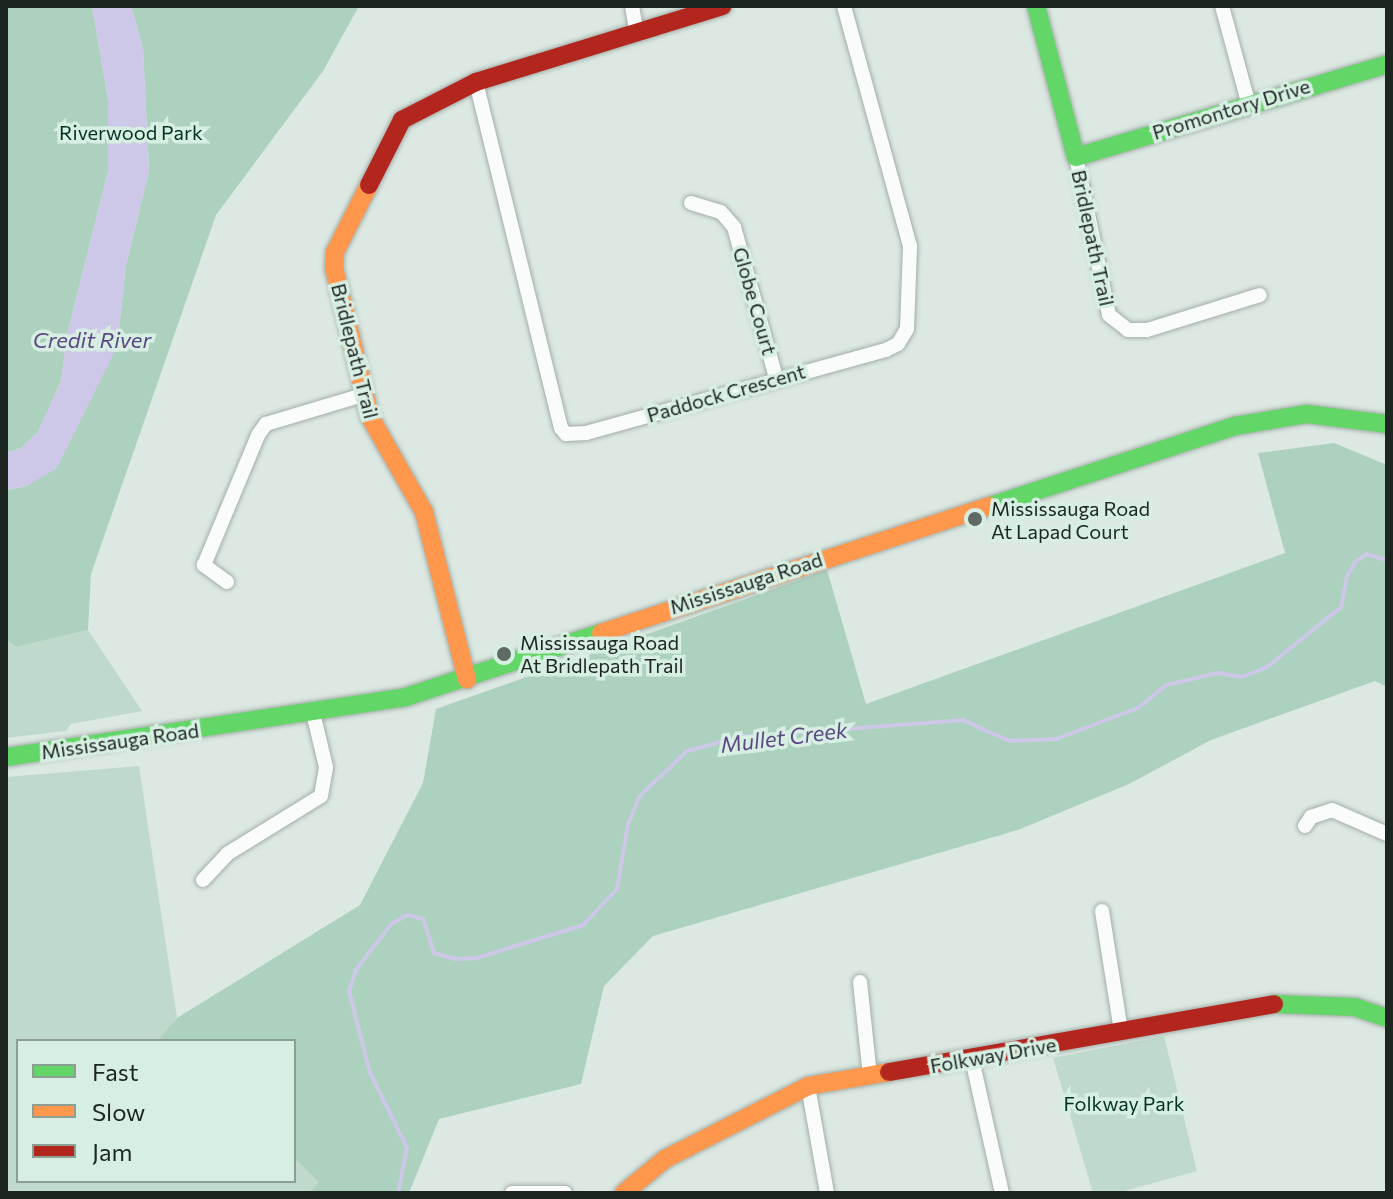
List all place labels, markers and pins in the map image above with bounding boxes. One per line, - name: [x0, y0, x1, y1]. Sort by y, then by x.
- place label: Mississauga Road At Lapad Court: [991, 496, 1150, 543]
- marker: Mississauga Road At Lapad Court: [966, 510, 984, 528]
- place label: Mississauga Road At Bridlepath Trail: [520, 630, 684, 677]
- marker: Mississauga Road At Bridlepath Trail: [495, 645, 513, 663]

